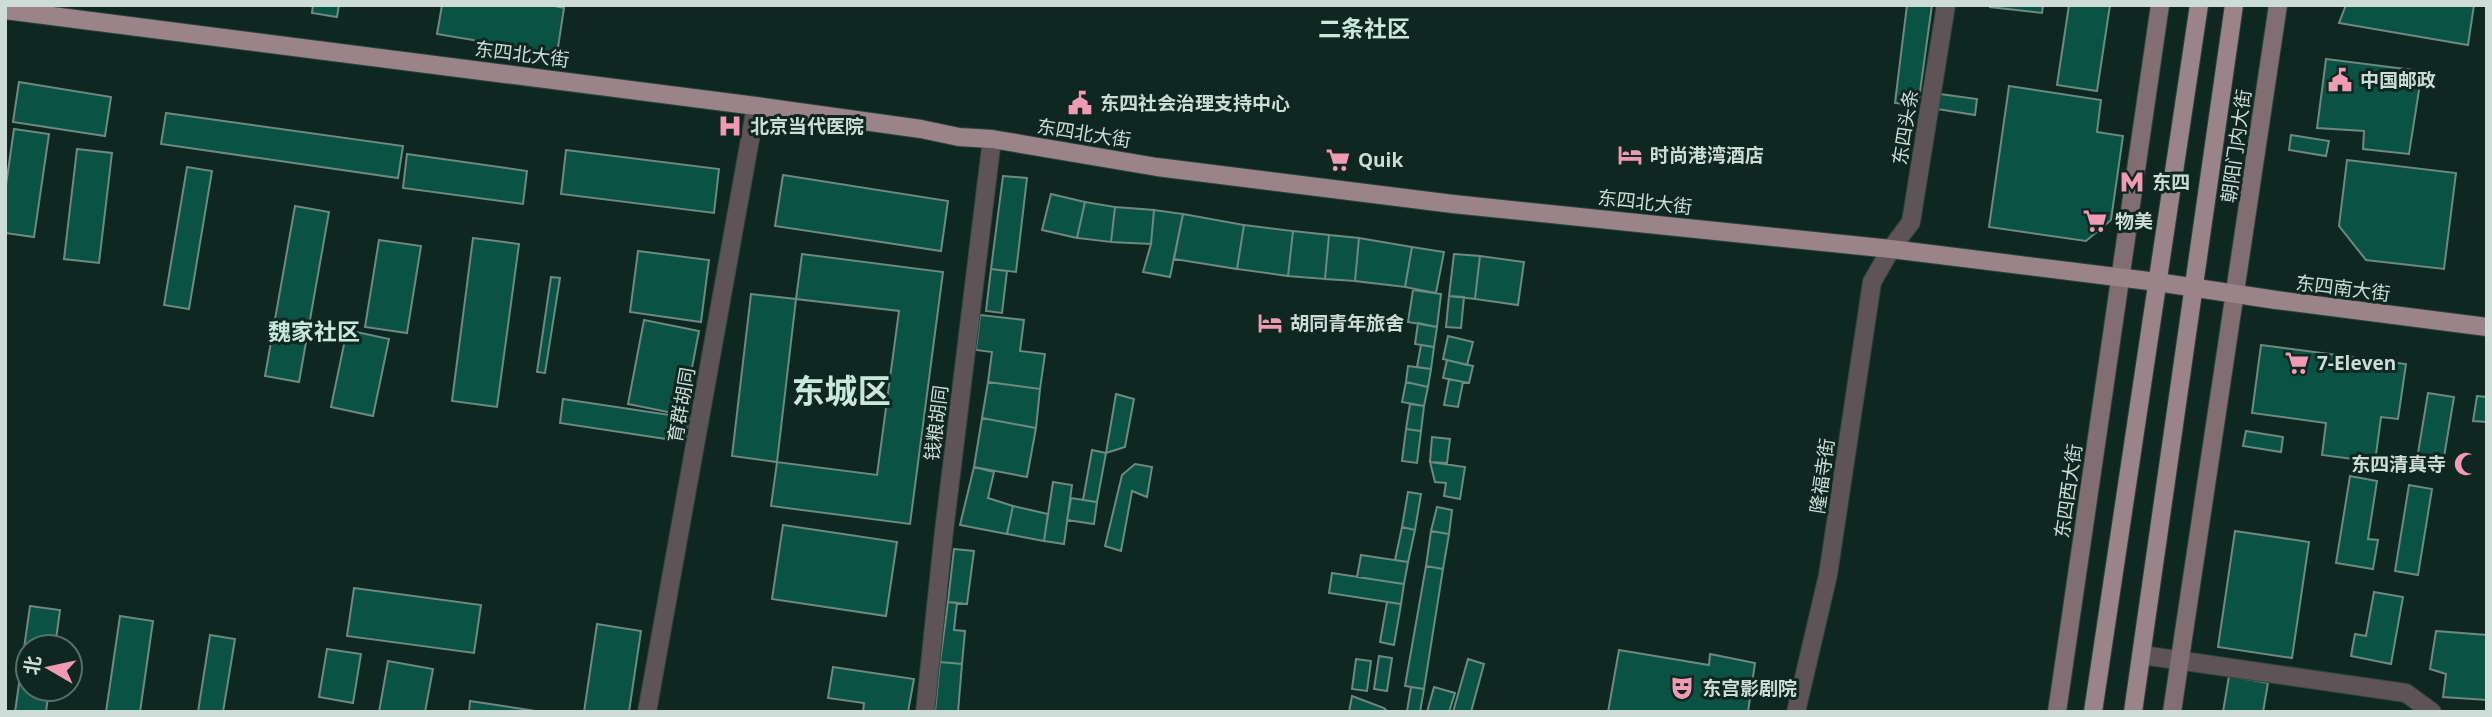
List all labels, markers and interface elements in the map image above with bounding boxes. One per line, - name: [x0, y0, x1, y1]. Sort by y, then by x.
- district label: 二条社区: [1318, 12, 1410, 44]
- street label: 东四北大街: [473, 35, 571, 73]
- public building icon: 中国邮政: [2326, 66, 2354, 94]
- place label: 中国邮政: [2360, 67, 2436, 93]
- street label: 东四头条: [1886, 87, 1924, 167]
- street label: 朝阳门内大街: [2215, 88, 2257, 204]
- public building icon: 东四社会治理支持中心: [1066, 89, 1094, 117]
- place label: 东四社会治理支持中心: [1100, 90, 1290, 116]
- hospital icon: 北京当代医院: [716, 112, 744, 140]
- place label: 北京当代医院: [750, 113, 864, 139]
- street label: 东四北大街: [1035, 113, 1133, 153]
- hotel icon: 时尚港湾酒店: [1616, 141, 1644, 169]
- place label: 时尚港湾酒店: [1650, 142, 1764, 168]
- supermarket icon: Quik: [1324, 146, 1352, 174]
- place label: Quik: [1358, 147, 1403, 173]
- metro station icon: 东四: [2118, 168, 2146, 196]
- place label: 东四: [2152, 169, 2190, 195]
- street label: 东四北大街: [1596, 184, 1694, 220]
- supermarket icon: 物美: [2081, 207, 2109, 235]
- place label: 物美: [2115, 208, 2153, 234]
- street label: 东四南大街: [2294, 269, 2392, 307]
- hotel icon: 胡同青年旅舍: [1256, 309, 1284, 337]
- place label: 胡同青年旅舍: [1290, 310, 1404, 336]
- district label: 魏家社区: [268, 315, 360, 347]
- supermarket icon: 7-Eleven: [2283, 349, 2311, 377]
- place label: 7-Eleven: [2317, 350, 2396, 376]
- street label: 育群胡同: [662, 365, 700, 445]
- district label: 东城区: [792, 368, 891, 413]
- street label: 钱粮胡同: [918, 384, 954, 462]
- street label: 隆福寺街: [1804, 437, 1840, 515]
- street label: 东四西大街: [2049, 442, 2087, 540]
- mosque icon: 东四清真寺: [2452, 450, 2480, 478]
- place label: 东四清真寺: [2351, 451, 2446, 477]
- north arrow: [14, 633, 84, 703]
- text: 北: [18, 654, 47, 677]
- theatre icon: 东宫影剧院: [1668, 674, 1696, 702]
- place label: 东宫影剧院: [1702, 675, 1797, 701]

